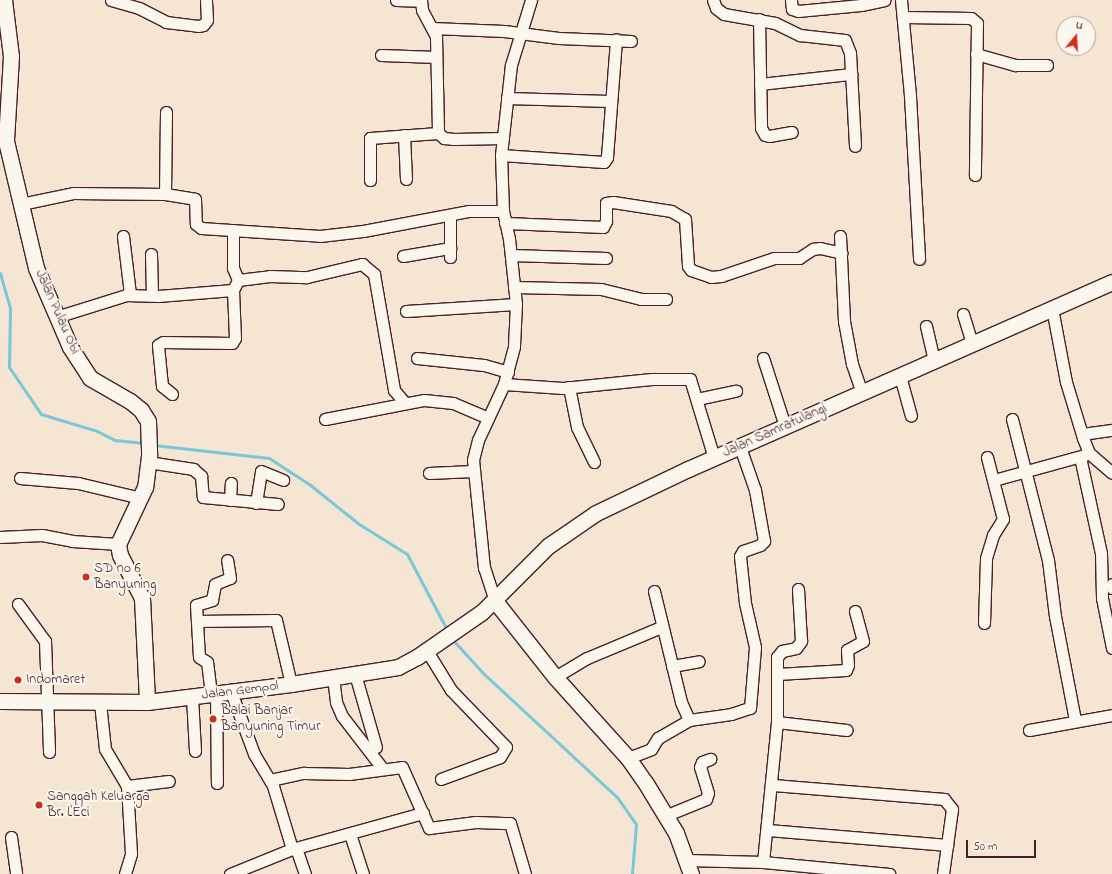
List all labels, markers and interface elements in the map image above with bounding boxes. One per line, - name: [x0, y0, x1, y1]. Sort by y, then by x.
- north arrow: [1056, 16, 1096, 56]
- text: U: [1074, 17, 1085, 34]
- street label: Jalan Pulau Obi: [31, 267, 83, 357]
- street label: Jalan Samratulangi: [720, 400, 830, 462]
- place label: SD no 6 Banyuning: [94, 561, 156, 594]
- marker: SD no 6 Banyuning: [81, 572, 91, 582]
- place label: Indomaret: [26, 672, 85, 688]
- marker: Indomaret: [13, 675, 23, 685]
- street label: Jalan Gempol: [201, 678, 279, 704]
- place label: Balai Banjar Banyuning Timur: [221, 703, 320, 736]
- marker: Balai Banjar Banyuning Timur: [208, 714, 218, 724]
- place label: Sanggah Keluarga Br. LEci: [47, 789, 150, 822]
- marker: Sanggah Keluarga Br. LEci: [34, 800, 44, 810]
- scale bar: [968, 832, 1038, 858]
- text: 50 m: [973, 838, 997, 856]

